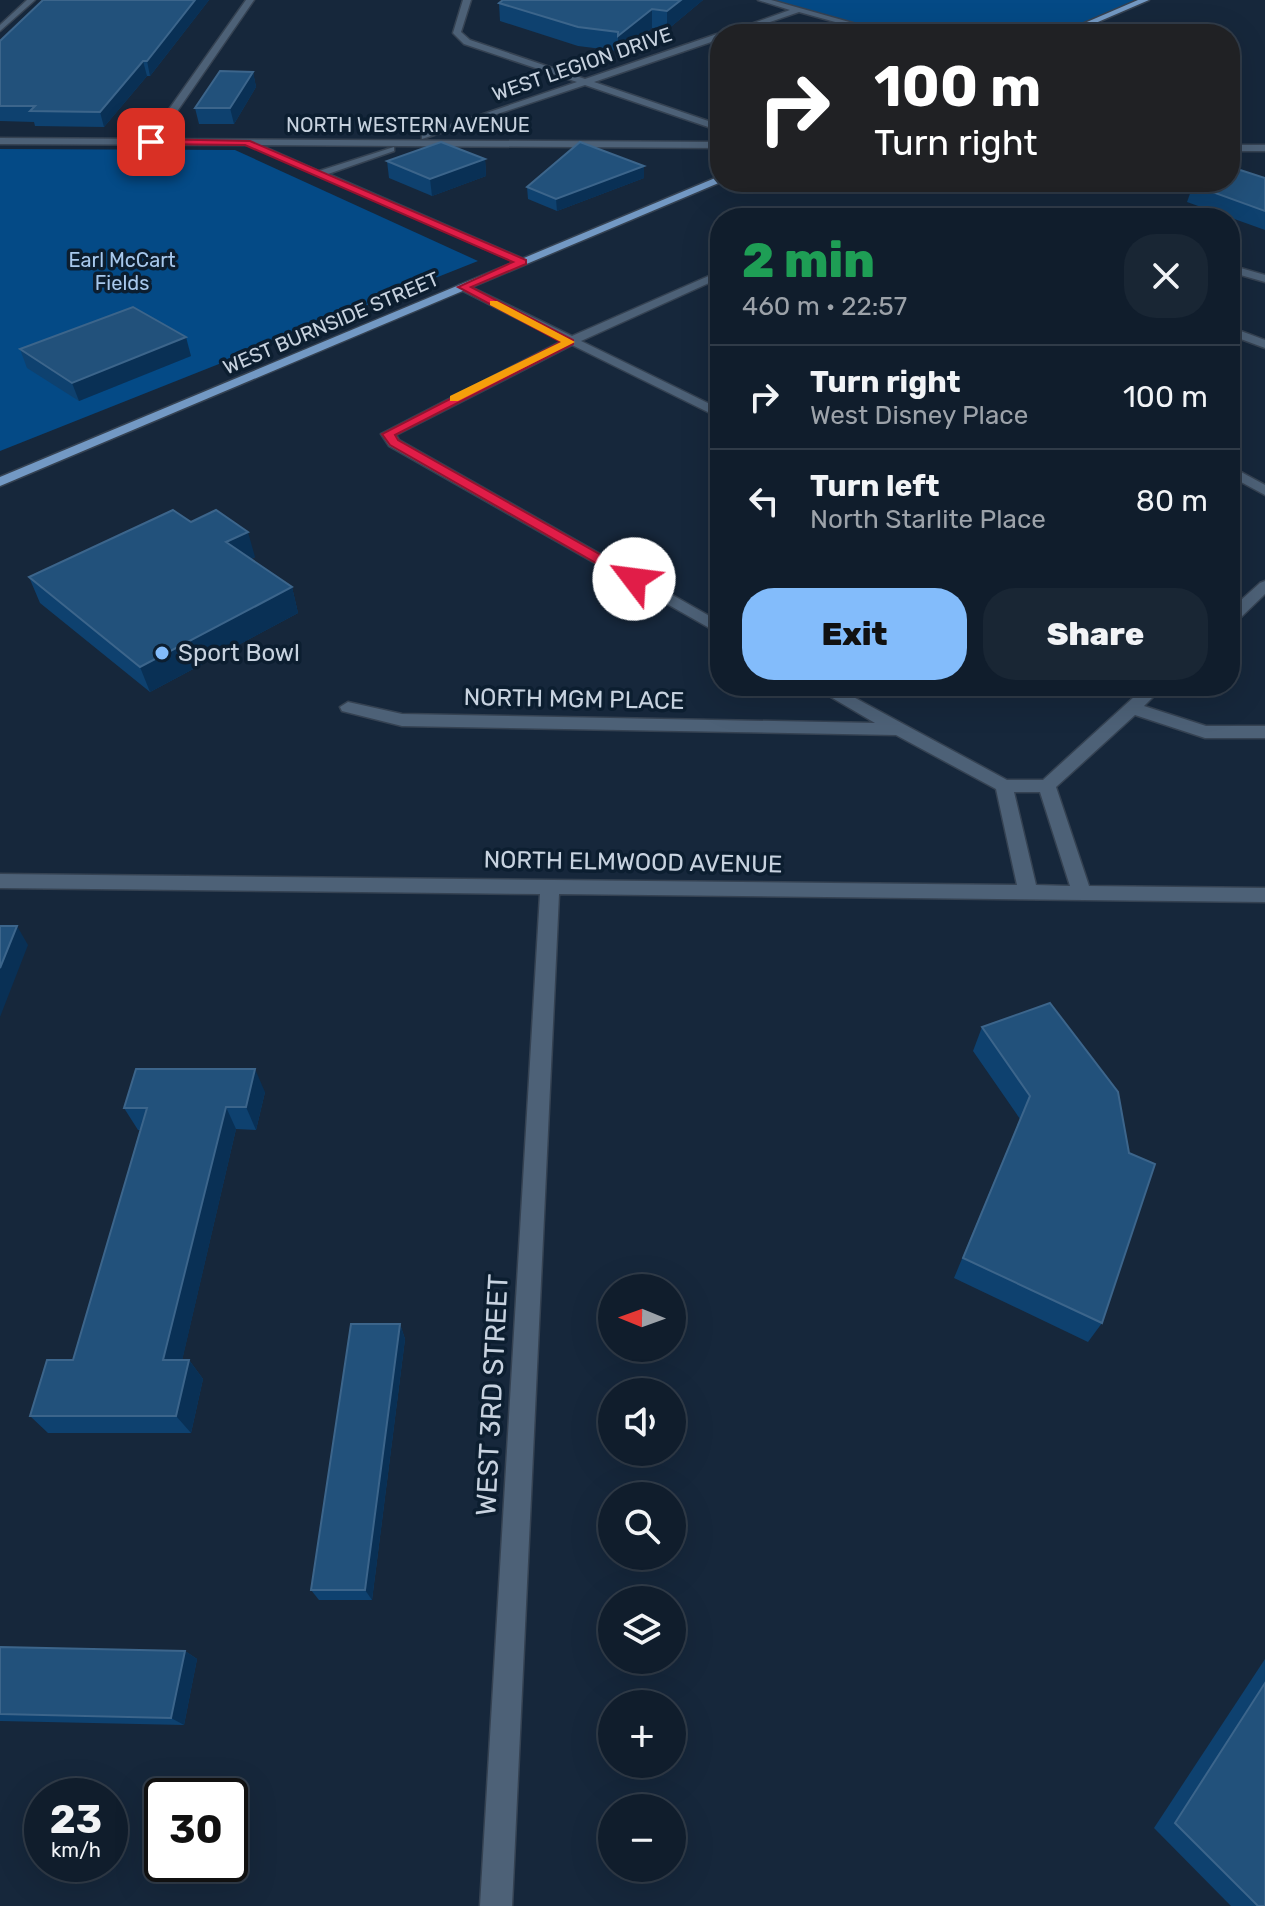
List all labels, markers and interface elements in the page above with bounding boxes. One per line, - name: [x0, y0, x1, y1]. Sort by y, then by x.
- street label: WEST LEGION DRIVE: [489, 22, 675, 106]
- text: 100 m: [874, 54, 1041, 120]
- icon: right: [742, 56, 846, 160]
- pin: [117, 108, 185, 176]
- street label: NORTH WESTERN AVENUE: [286, 113, 530, 137]
- icon: arrive: [129, 120, 173, 164]
- text: Turn right: [874, 121, 1038, 164]
- text: 2 min: [742, 232, 875, 289]
- button: close: [1124, 234, 1208, 318]
- park label: Earl McCart Fields: [68, 248, 176, 295]
- street label: WEST BURNSIDE STREET: [219, 266, 443, 379]
- text: 460 m · 22:57: [742, 291, 907, 322]
- text: Turn right: [810, 364, 961, 400]
- icon: right: [742, 375, 786, 419]
- text: 100 m: [1123, 379, 1208, 415]
- text: West Disney Place: [810, 400, 1028, 431]
- text: Turn left: [810, 468, 940, 504]
- icon: left: [742, 479, 786, 523]
- text: 80 m: [1136, 483, 1208, 519]
- text: North Starlite Place: [810, 504, 1046, 535]
- position arrow: [592, 537, 676, 621]
- button: Exit: [742, 588, 967, 680]
- button: Share: [983, 588, 1208, 680]
- place label: Sport Bowl: [178, 639, 300, 667]
- marker: Sport Bowl: [153, 644, 171, 662]
- street label: NORTH MGM PLACE: [463, 683, 685, 715]
- street label: NORTH ELMWOOD AVENUE: [483, 845, 783, 879]
- street label: WEST 3RD STREET: [469, 1273, 515, 1517]
- north arrow: [598, 1274, 686, 1362]
- map controls: [598, 1274, 686, 1882]
- button: sound: [598, 1378, 686, 1466]
- button: search: [598, 1482, 686, 1570]
- button: layers: [598, 1586, 686, 1674]
- button: +: [598, 1690, 686, 1778]
- speed limit sign: 30: [144, 1778, 248, 1882]
- button: −: [598, 1794, 686, 1882]
- text: 23: [50, 1796, 102, 1843]
- text: km/h: [51, 1838, 101, 1862]

